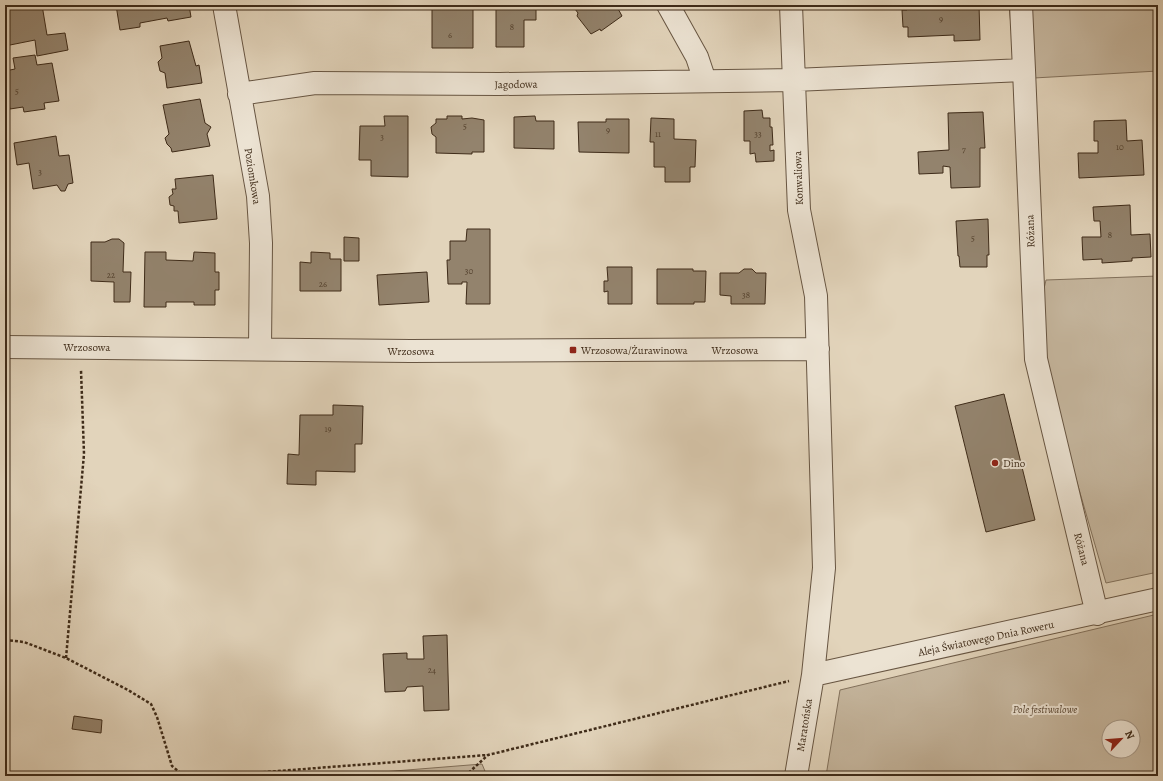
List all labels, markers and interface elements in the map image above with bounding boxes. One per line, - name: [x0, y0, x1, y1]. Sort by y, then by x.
- house number: 9: [939, 13, 943, 25]
- house number: 8: [510, 21, 514, 33]
- house number: 6: [448, 29, 452, 41]
- street label: Jagodowa: [494, 77, 539, 92]
- house number: 5: [15, 85, 19, 97]
- house number: 5: [463, 120, 467, 132]
- house number: 9: [606, 124, 610, 136]
- house number: 11: [655, 128, 661, 140]
- house number: 33: [754, 128, 762, 140]
- house number: 3: [380, 131, 384, 143]
- house number: 10: [1116, 141, 1124, 153]
- house number: 7: [962, 143, 966, 155]
- street label: Poziomkowa: [241, 147, 265, 206]
- street label: Konwaliowa: [790, 150, 807, 205]
- house number: 3: [38, 166, 42, 178]
- street label: Różana: [1022, 213, 1039, 248]
- house number: 8: [1108, 229, 1112, 241]
- house number: 5: [971, 232, 975, 244]
- house number: 30: [465, 265, 473, 277]
- house number: 22: [107, 269, 116, 281]
- house number: 26: [319, 278, 327, 290]
- house number: 38: [742, 289, 750, 301]
- street label: Wrzosowa: [63, 340, 111, 355]
- place label: Wrzosowa/Żurawinowa: [580, 343, 688, 358]
- street label: Wrzosowa: [711, 343, 759, 358]
- street label: Wrzosowa: [387, 344, 435, 359]
- marker: Wrzosowa/Żurawinowa: [568, 345, 578, 355]
- house number: 19: [324, 423, 332, 435]
- place label: Dino: [1003, 456, 1026, 471]
- marker: Dino: [990, 458, 1000, 468]
- street label: Różana: [1070, 531, 1093, 568]
- street label: Aleja Światowego Dnia Roweru: [916, 617, 1055, 660]
- house number: 24: [428, 664, 436, 676]
- street label: Maratońska: [793, 697, 816, 753]
- park label: Pole festiwalowe: [1013, 702, 1077, 717]
- north arrow: [1101, 719, 1141, 759]
- text: N: [1121, 728, 1138, 742]

